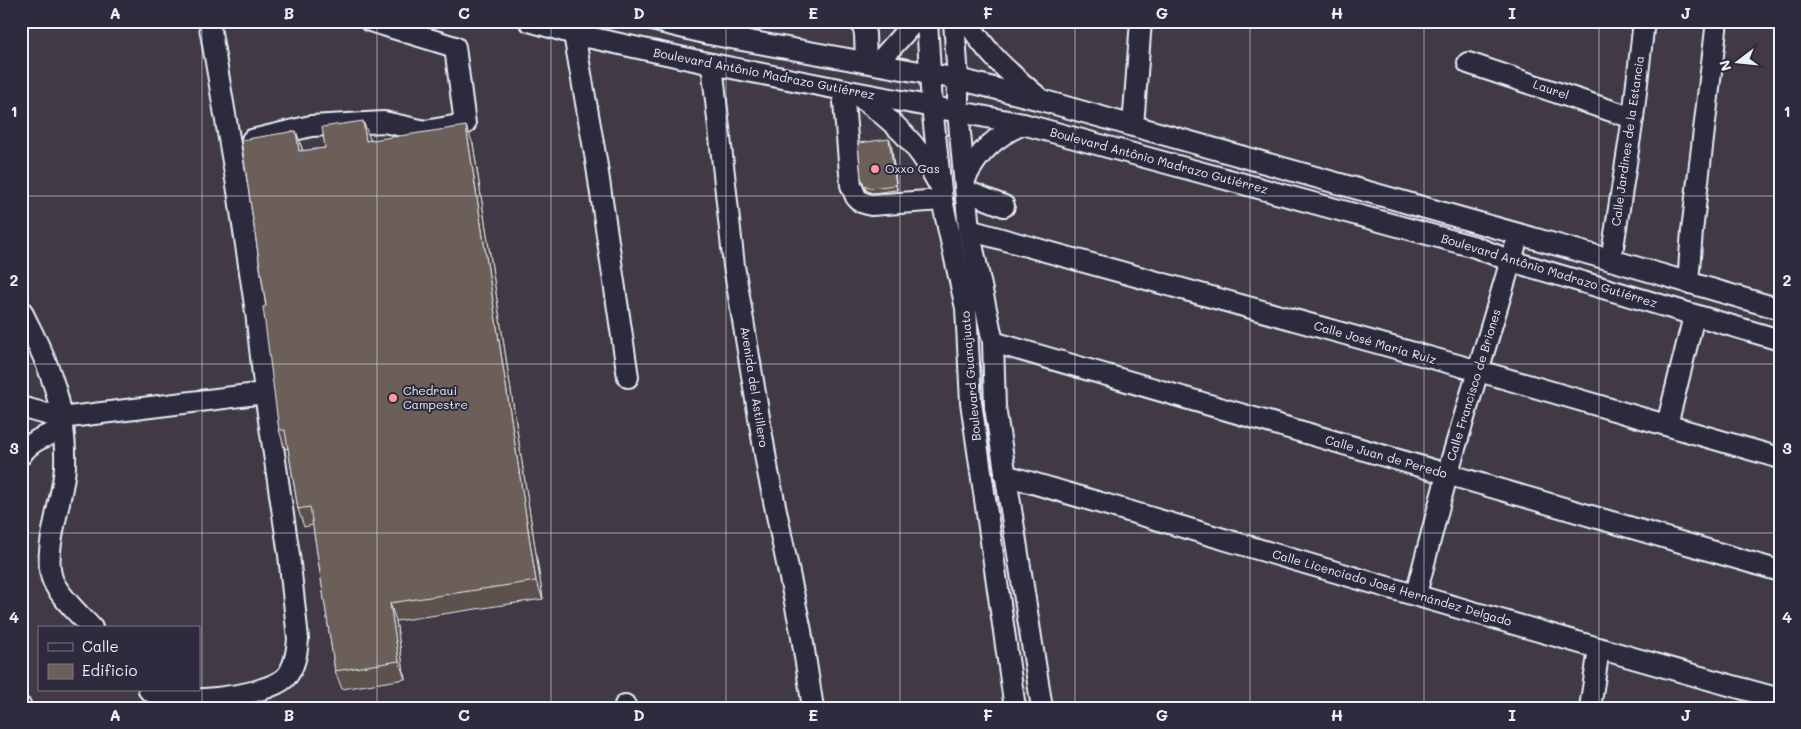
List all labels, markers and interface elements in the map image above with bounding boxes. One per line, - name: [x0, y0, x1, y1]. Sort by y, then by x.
- text: A: [109, 2, 121, 23]
- text: B: [284, 2, 294, 23]
- text: C: [458, 2, 470, 23]
- text: D: [633, 2, 645, 23]
- text: E: [808, 2, 818, 23]
- text: F: [983, 2, 993, 23]
- text: G: [1156, 2, 1168, 23]
- text: H: [1331, 2, 1343, 23]
- text: I: [1508, 2, 1516, 23]
- text: J: [1681, 2, 1691, 23]
- north arrow: [1714, 38, 1764, 88]
- street label: Boulevard Antônio Madrazo Gutiérrez: [652, 44, 877, 102]
- street label: Calle Jardines de la Estancia: [1607, 55, 1647, 227]
- text: N: [1714, 58, 1736, 73]
- street label: Laurel: [1531, 75, 1571, 103]
- text: 1: [10, 100, 18, 121]
- text: 1: [1783, 100, 1791, 121]
- street label: Boulevard Antônio Madrazo Gutiérrez: [1048, 123, 1270, 197]
- place label: Oxxo Gas: [885, 160, 940, 176]
- marker: Oxxo Gas: [869, 163, 881, 175]
- street label: Boulevard Antônio Madrazo Gutiérrez: [1439, 229, 1660, 311]
- text: 2: [10, 269, 19, 290]
- text: 2: [1783, 269, 1792, 290]
- street label: Calle Francisco de Briones: [1442, 307, 1504, 463]
- street label: Boulevard Guanajuato: [956, 310, 984, 442]
- street label: Calle José María Ruiz: [1312, 317, 1439, 367]
- street label: Avenida del Astillero: [738, 325, 772, 448]
- place label: Chedraui Campestre: [403, 382, 468, 412]
- marker: Chedraui Campestre: [387, 392, 399, 404]
- street label: Calle Juan de Peredo: [1323, 431, 1449, 481]
- text: 3: [9, 437, 19, 458]
- text: 3: [1782, 437, 1792, 458]
- street label: Calle Licenciado José Hernández Delgado: [1271, 545, 1514, 629]
- text: 4: [9, 606, 19, 627]
- text: 4: [1782, 606, 1792, 627]
- legend: [38, 626, 200, 692]
- text: Calle: [82, 636, 119, 656]
- text: Edificio: [82, 660, 138, 680]
- text: A: [109, 704, 121, 725]
- text: B: [284, 704, 294, 725]
- text: C: [458, 704, 470, 725]
- text: D: [633, 704, 645, 725]
- text: E: [808, 704, 818, 725]
- text: F: [983, 704, 993, 725]
- text: G: [1156, 704, 1168, 725]
- text: H: [1331, 704, 1343, 725]
- text: I: [1508, 704, 1516, 725]
- text: J: [1681, 704, 1691, 725]

